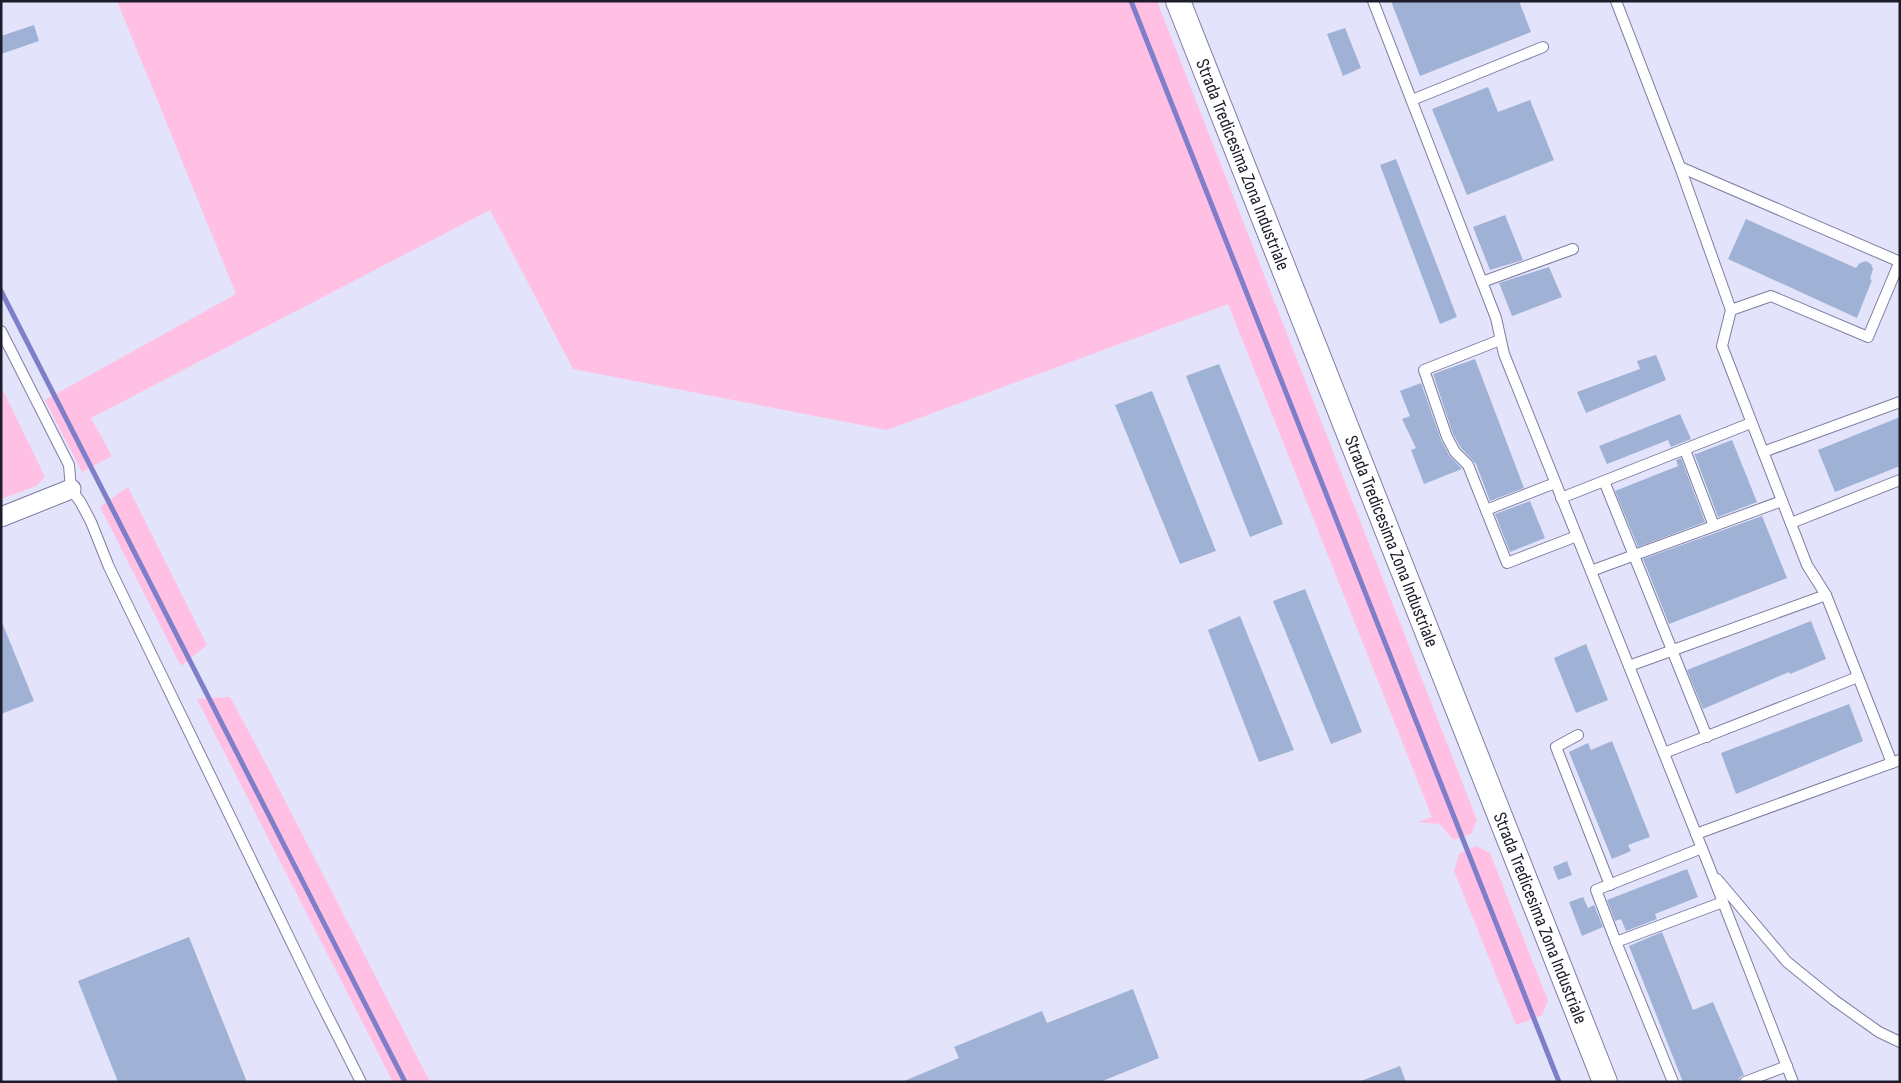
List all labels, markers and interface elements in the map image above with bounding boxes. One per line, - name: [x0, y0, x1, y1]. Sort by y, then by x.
- street label: Strada Tredicesima Zona Industriale: [1191, 56, 1295, 274]
- street label: Strada Tredicesima Zona Industriale: [1339, 432, 1444, 650]
- street label: Strada Tredicesima Zona Industriale: [1488, 809, 1592, 1027]

